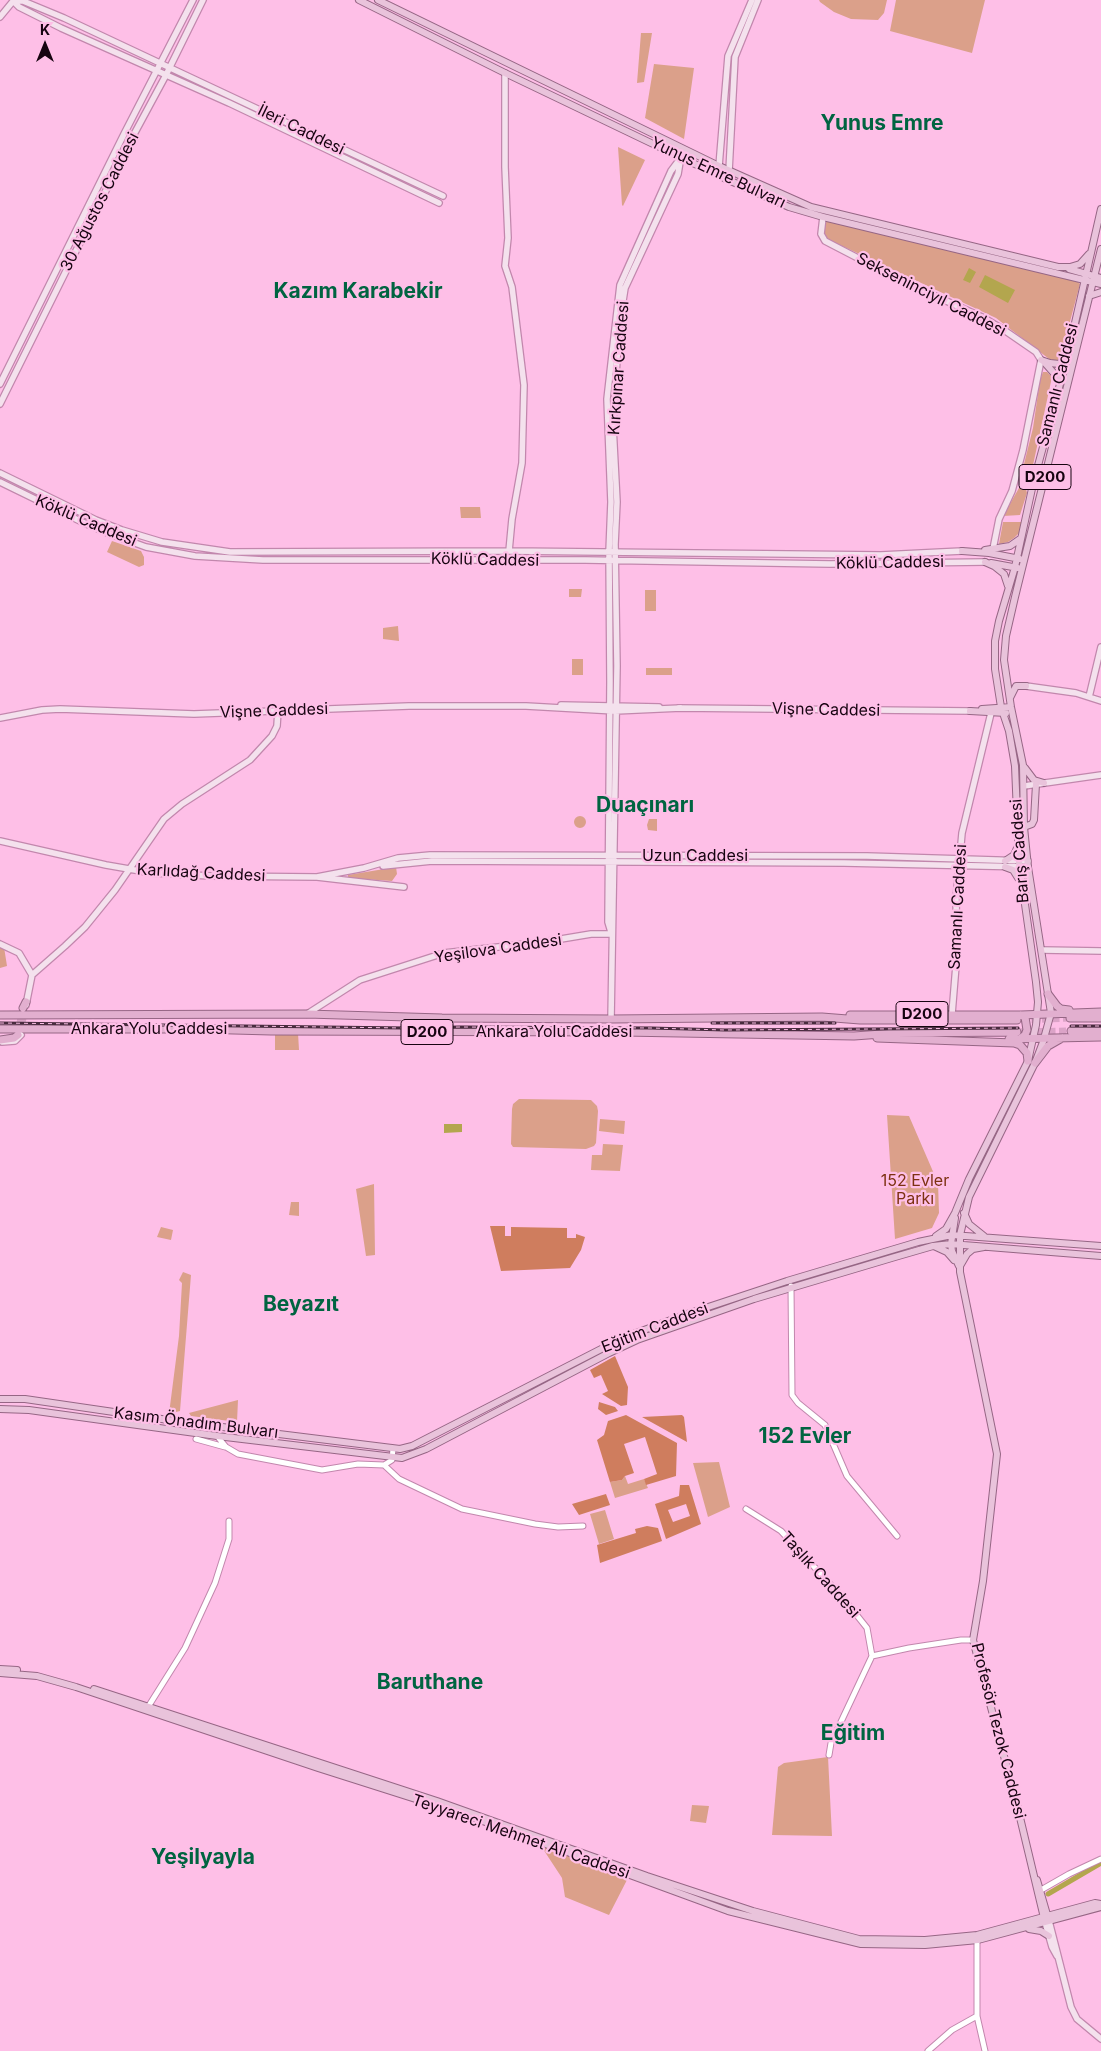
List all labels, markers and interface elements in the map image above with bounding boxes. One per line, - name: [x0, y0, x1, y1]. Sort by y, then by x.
- north arrow: [20, 20, 70, 70]
- text: K: [40, 21, 50, 38]
- street label: İleri Caddesi: [255, 101, 347, 159]
- district label: Yunus Emre: [821, 111, 943, 137]
- street label: 30 Ağustos Caddesi: [57, 130, 143, 274]
- street label: Yunus Emre Bulvarı: [647, 133, 789, 213]
- street label: Sekseninciyıl Caddesi: [853, 249, 1009, 341]
- district label: Kazım Karabekir: [273, 279, 443, 305]
- street label: Kırkpınar Caddesi: [605, 300, 633, 436]
- street label: Samanlı Caddesi: [1033, 322, 1083, 448]
- road number: D200: [1019, 464, 1071, 490]
- street label: Köklü Caddesi: [32, 491, 140, 551]
- street label: Köklü Caddesi: [431, 549, 539, 571]
- street label: Köklü Caddesi: [836, 552, 944, 574]
- street label: Vişne Caddesi: [772, 699, 880, 721]
- street label: Vişne Caddesi: [219, 700, 329, 722]
- district label: Duaçınarı: [596, 793, 694, 819]
- street label: Barış Caddesi: [1007, 798, 1033, 904]
- street label: Samanlı Caddesi: [945, 844, 971, 970]
- street label: Uzun Caddesi: [642, 846, 748, 866]
- street label: Karlıdağ Caddesi: [136, 860, 266, 886]
- street label: Yeşilova Caddesi: [433, 931, 563, 967]
- road number: D200: [896, 1002, 948, 1026]
- street label: Ankara Yolu Caddesi: [71, 1019, 227, 1039]
- road number: D200: [401, 1020, 453, 1044]
- street label: Ankara Yolu Caddesi: [476, 1022, 632, 1042]
- park label: 152 Evler Parkı: [881, 1171, 949, 1209]
- district label: Beyazıt: [263, 1292, 339, 1318]
- street label: Eğitim Caddesi: [599, 1299, 711, 1357]
- street label: Kasım Önadım Bulvarı: [113, 1403, 279, 1443]
- district label: 152 Evler: [759, 1424, 851, 1450]
- street label: Taşlık Caddesi: [776, 1528, 864, 1622]
- street label: Profesör Tezok Caddesi: [967, 1641, 1029, 1821]
- district label: Baruthane: [377, 1670, 483, 1696]
- district label: Eğitim: [821, 1721, 885, 1747]
- street label: Teyyareci Mehmet Ali Caddesi: [410, 1791, 632, 1883]
- district label: Yeşilyayla: [151, 1845, 255, 1871]

